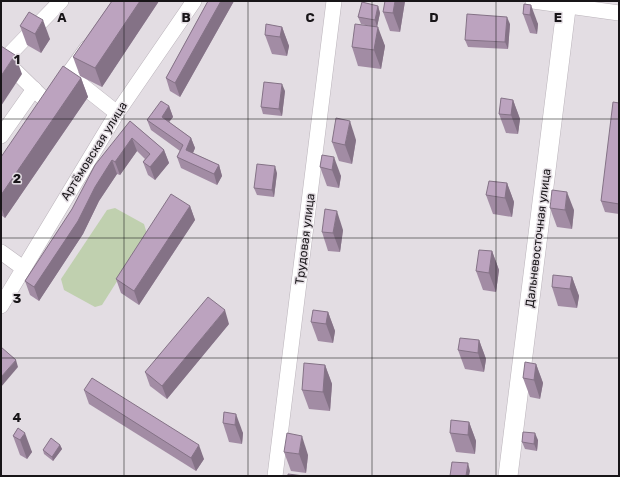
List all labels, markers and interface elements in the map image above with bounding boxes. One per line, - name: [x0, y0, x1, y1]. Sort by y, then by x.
- text: A: [57, 10, 67, 25]
- text: B: [181, 10, 191, 25]
- text: C: [305, 10, 315, 25]
- text: D: [429, 10, 439, 25]
- text: E: [554, 10, 562, 25]
- text: 1: [14, 52, 20, 67]
- street label: Артёмовская улица: [58, 99, 130, 203]
- street label: Дальневосточная улица: [523, 168, 553, 308]
- text: 2: [13, 171, 21, 186]
- street label: Трудовая улица: [292, 193, 318, 285]
- text: 3: [13, 291, 22, 306]
- text: 4: [13, 410, 22, 425]

